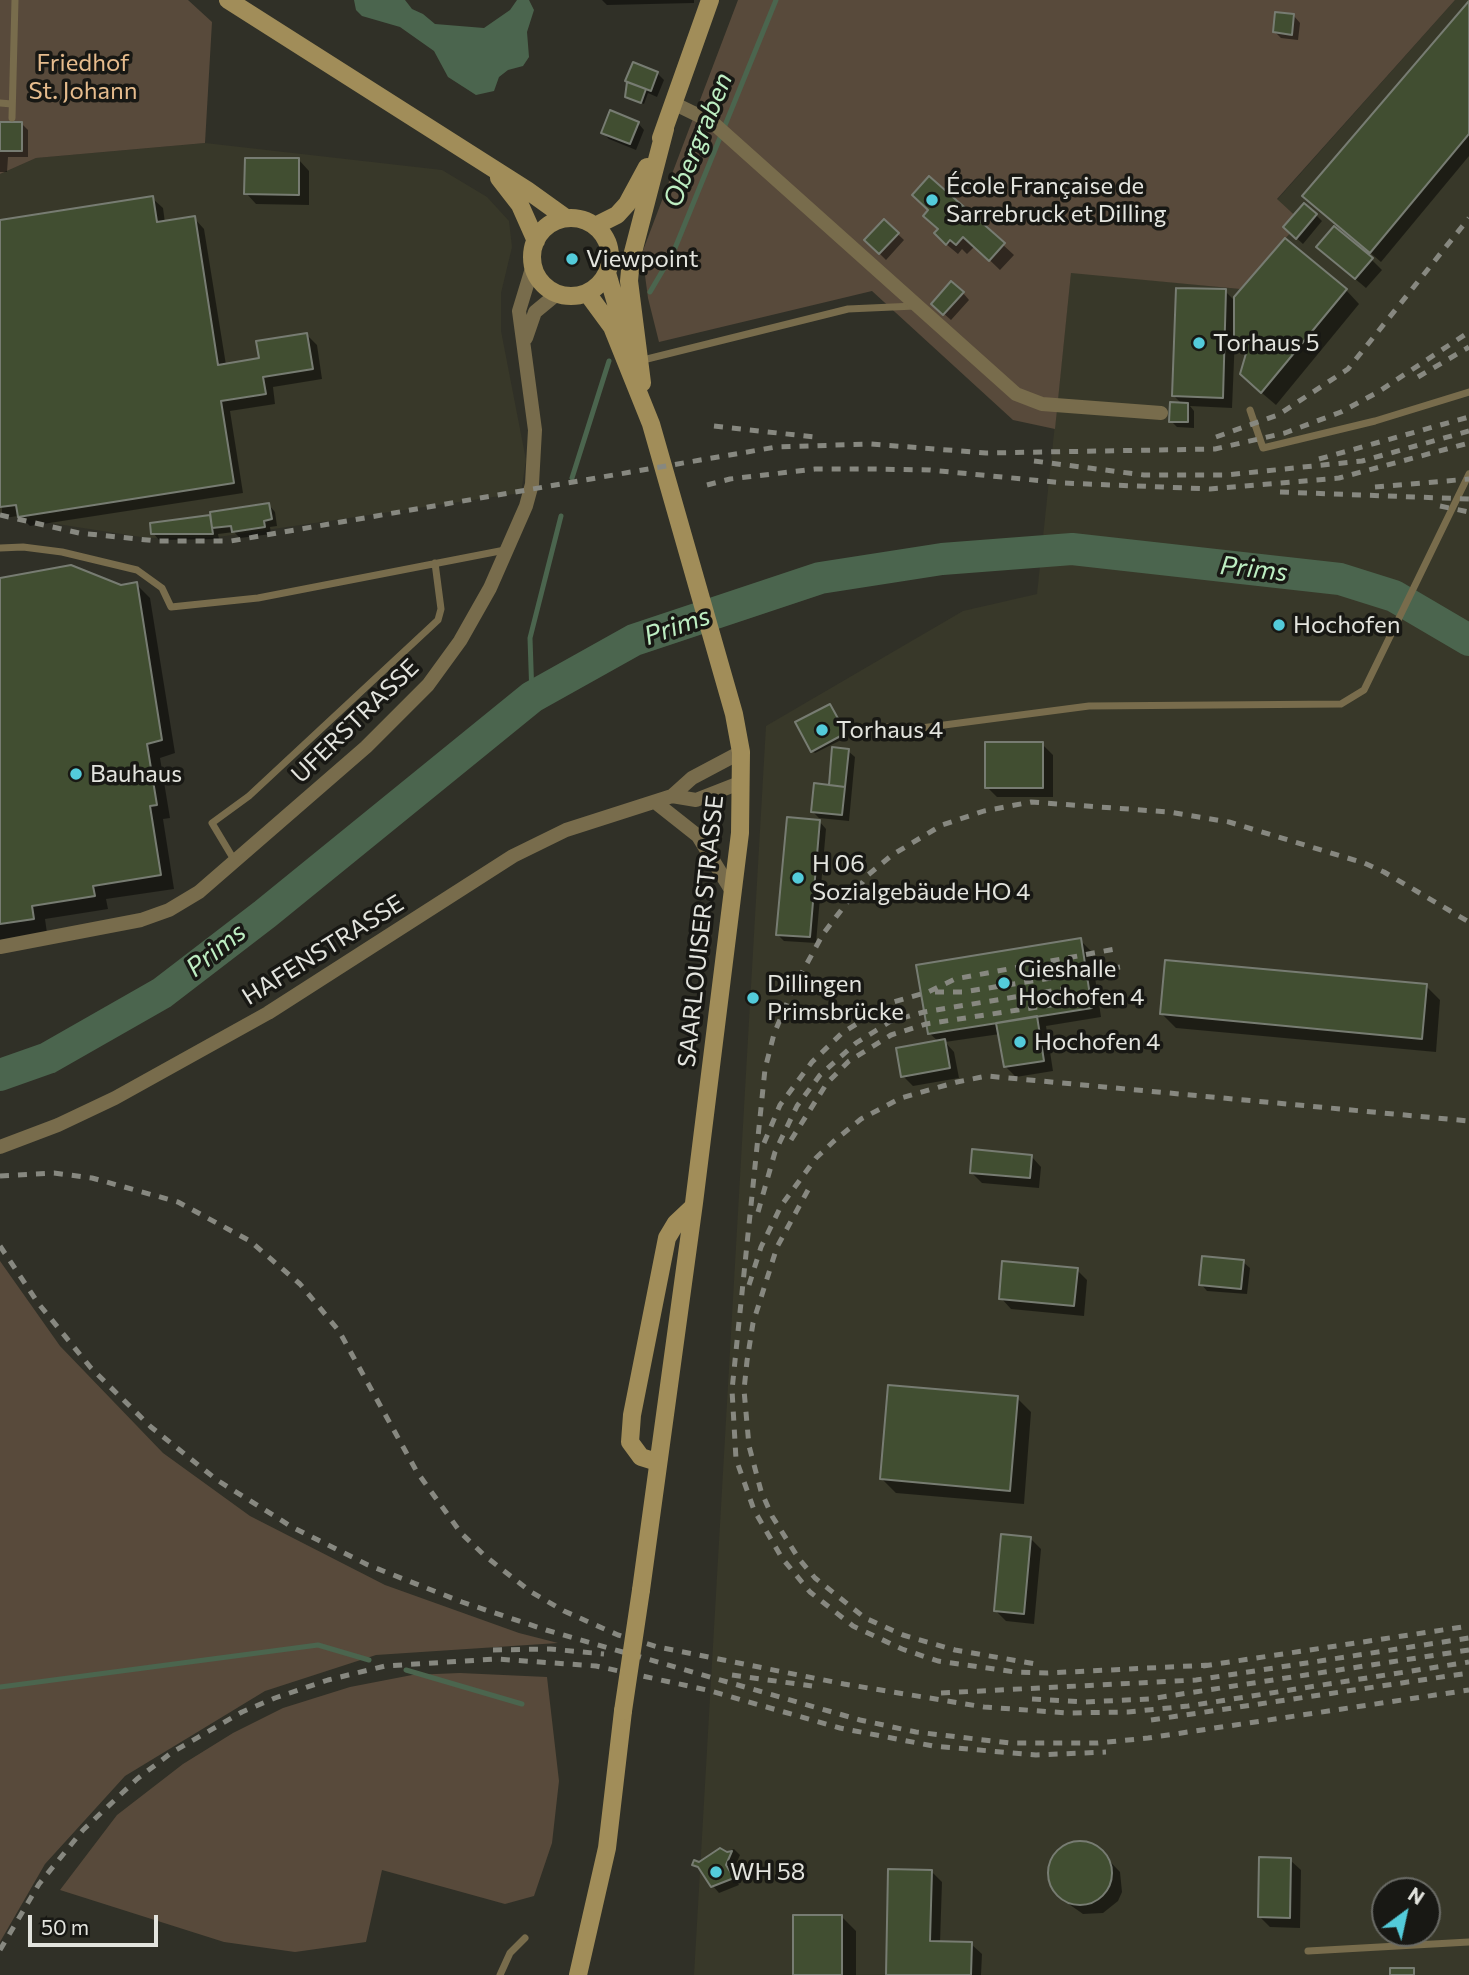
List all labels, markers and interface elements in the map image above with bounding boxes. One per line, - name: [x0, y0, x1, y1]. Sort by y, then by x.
- park label: Friedhof St. Johann: [28, 49, 138, 105]
- water label: Obergraben: [657, 68, 739, 212]
- place label: École Française de Sarrebruck et Dilling: [946, 172, 1167, 228]
- marker: École Française de Sarrebruck et Dilling: [924, 192, 940, 208]
- place label: Viewpoint: [586, 245, 699, 273]
- marker: Viewpoint: [564, 251, 580, 267]
- place label: Torhaus 5: [1213, 329, 1319, 357]
- marker: Torhaus 5: [1191, 335, 1207, 351]
- water label: Prims: [1219, 550, 1289, 588]
- water label: Prims: [640, 600, 714, 652]
- place label: Hochofen: [1293, 611, 1400, 639]
- marker: Hochofen: [1271, 617, 1287, 633]
- street label: UFERSTRASSE: [285, 653, 425, 789]
- place label: Torhaus 4: [836, 716, 943, 744]
- marker: Torhaus 4: [814, 722, 830, 738]
- place label: Bauhaus: [90, 760, 182, 788]
- marker: Bauhaus: [68, 766, 84, 782]
- street label: SAARLOUISER STRASSE: [672, 793, 730, 1069]
- place label: H 06 Sozialgebäude HO 4: [812, 850, 1030, 906]
- marker: H 06 Sozialgebäude HO 4: [790, 870, 806, 886]
- street label: HAFENSTRASSE: [237, 889, 409, 1011]
- water label: Prims: [180, 917, 252, 983]
- place label: Gieshalle Hochofen 4: [1018, 955, 1144, 1011]
- place label: Dillingen Primsbrücke: [767, 970, 904, 1026]
- marker: Gieshalle Hochofen 4: [996, 975, 1012, 991]
- marker: Dillingen Primsbrücke: [745, 990, 761, 1006]
- place label: Hochofen 4: [1034, 1028, 1160, 1056]
- marker: Hochofen 4: [1012, 1034, 1028, 1050]
- place label: WH 58: [730, 1858, 805, 1886]
- marker: WH 58: [708, 1864, 724, 1880]
- north arrow: [1371, 1877, 1441, 1947]
- text: N: [1404, 1882, 1429, 1909]
- scale bar: [32, 1902, 161, 1946]
- text: 50 m: [41, 1914, 89, 1939]

